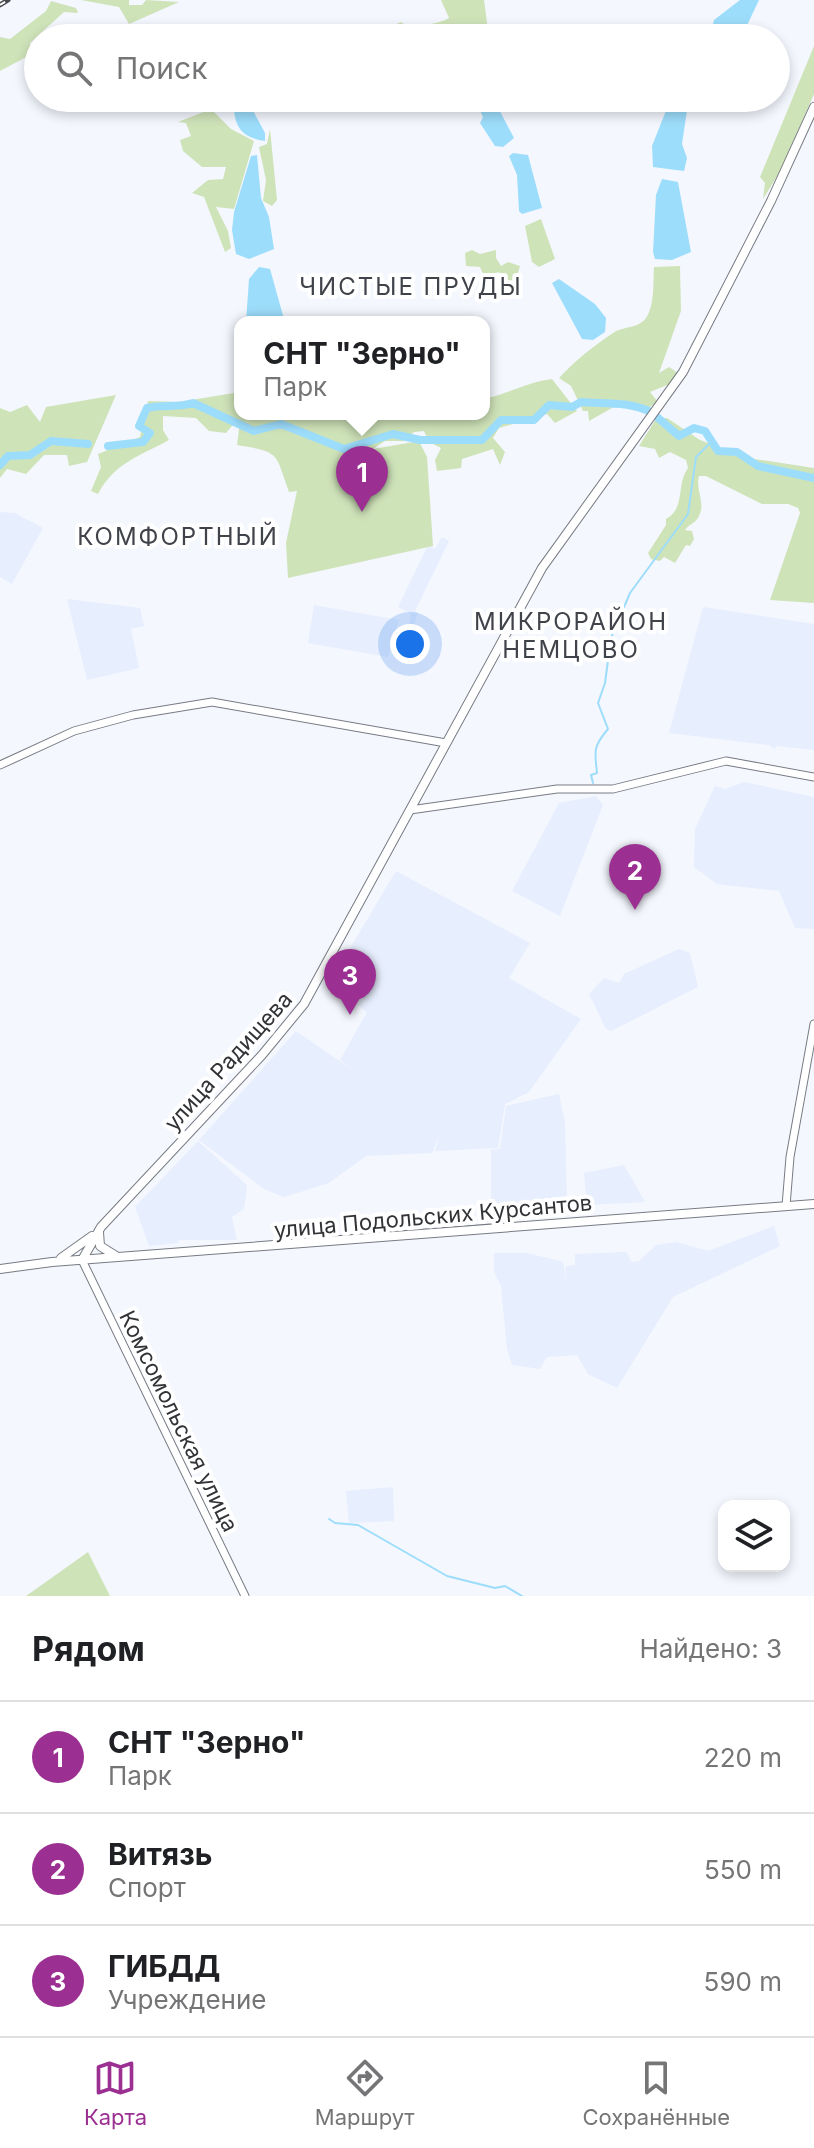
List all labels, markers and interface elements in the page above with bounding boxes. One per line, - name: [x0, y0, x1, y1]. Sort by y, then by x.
- search box: [24, 24, 790, 112]
- icon: search: [52, 46, 96, 90]
- text: Поиск: [116, 50, 207, 86]
- district label: ЧИСТЫЕ ПРУДЫ: [299, 272, 523, 301]
- popup: [234, 316, 490, 420]
- text: СНТ "Зерно": [263, 335, 461, 371]
- text: Парк: [263, 371, 327, 402]
- pin: 1: [336, 446, 388, 512]
- district label: КОМФОРТНЫЙ: [77, 521, 279, 551]
- district label: МИКРОРАЙОН НЕМЦОВО: [474, 606, 668, 664]
- your location: [390, 624, 430, 664]
- pin: 2: [609, 844, 661, 910]
- pin: 3: [324, 949, 376, 1015]
- street label: улица Радищева: [159, 986, 297, 1136]
- street label: улица Подольских Курсантов: [273, 1189, 593, 1243]
- street label: Комсомольская улица: [114, 1306, 244, 1536]
- map controls: [718, 1500, 790, 1572]
- button: layers: [718, 1500, 790, 1572]
- text: Рядом: [32, 1628, 145, 1669]
- text: Найдено: 3: [639, 1633, 782, 1664]
- text: СНТ "Зерно": [108, 1724, 305, 1760]
- text: 1: [52, 1742, 64, 1773]
- text: 220 m: [704, 1742, 782, 1773]
- text: Парк: [108, 1760, 172, 1791]
- text: Витязь: [108, 1836, 212, 1872]
- text: 2: [50, 1854, 66, 1885]
- text: 550 m: [704, 1854, 782, 1885]
- text: Спорт: [108, 1872, 186, 1903]
- text: ГИБДД: [108, 1948, 220, 1984]
- text: 3: [50, 1966, 66, 1997]
- text: 590 m: [704, 1966, 782, 1997]
- text: Учреждение: [108, 1984, 266, 2015]
- tab: Карта: [84, 2056, 147, 2130]
- tab: Маршрут: [315, 2056, 415, 2130]
- tab: Сохранённые: [582, 2056, 730, 2130]

